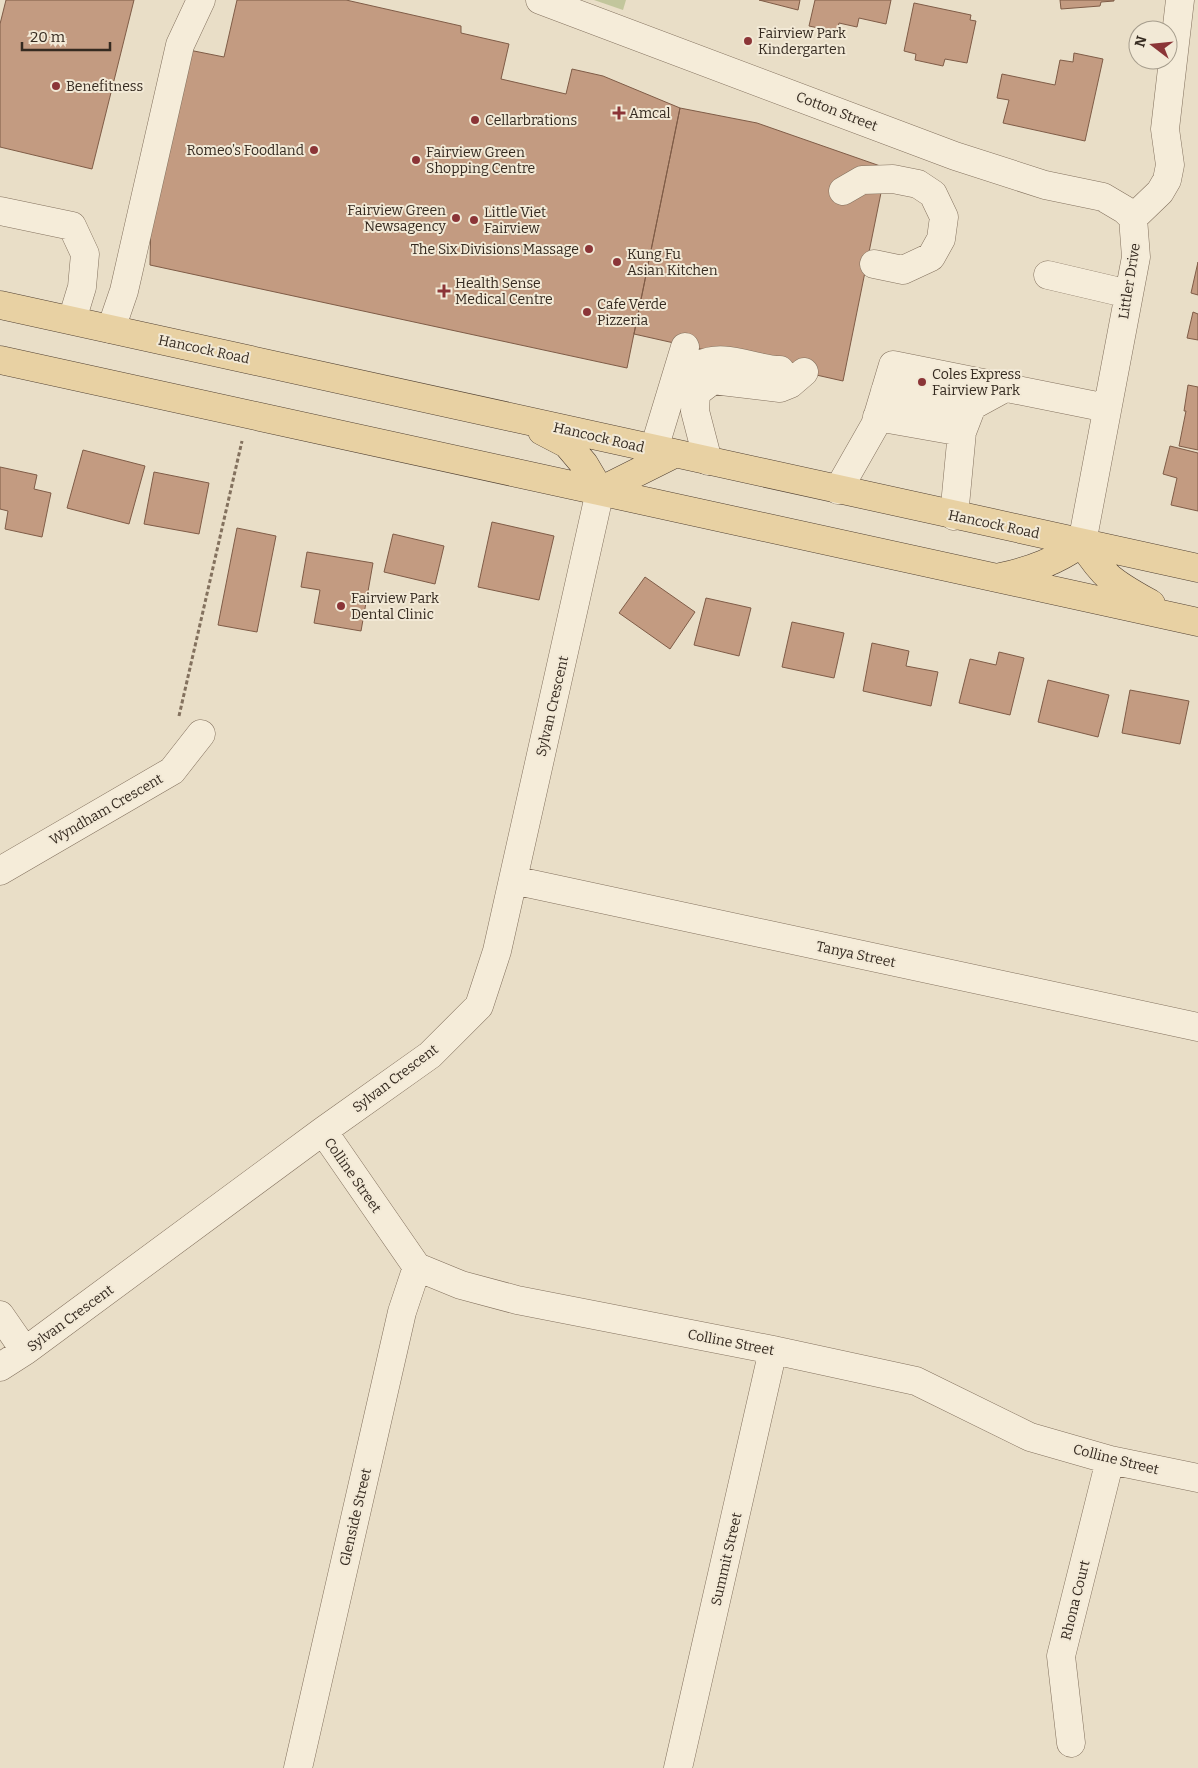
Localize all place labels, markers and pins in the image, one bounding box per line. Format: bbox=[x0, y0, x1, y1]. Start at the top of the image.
place label: Fairview Park Kindergarten bbox=[758, 25, 846, 58]
marker: Fairview Park Kindergarten bbox=[742, 35, 754, 47]
place label: Benefitness bbox=[66, 78, 143, 95]
marker: Benefitness bbox=[50, 80, 62, 92]
place label: Amcal bbox=[629, 105, 671, 122]
marker: Amcal bbox=[613, 107, 625, 119]
place label: Cellarbrations bbox=[485, 112, 577, 129]
marker: Cellarbrations bbox=[469, 114, 481, 126]
place label: Romeo’s Foodland bbox=[187, 142, 304, 159]
marker: Romeo’s Foodland bbox=[308, 144, 320, 156]
place label: Fairview Green Shopping Centre bbox=[426, 144, 535, 177]
marker: Fairview Green Shopping Centre bbox=[410, 154, 422, 166]
place label: Fairview Green Newsagency bbox=[347, 202, 447, 235]
place label: Little Viet Fairview bbox=[484, 204, 546, 237]
marker: Fairview Green Newsagency bbox=[450, 212, 462, 224]
marker: Little Viet Fairview bbox=[468, 214, 480, 226]
place label: The Six Divisions Massage bbox=[411, 241, 579, 258]
marker: The Six Divisions Massage bbox=[583, 243, 595, 255]
place label: Kung Fu Asian Kitchen bbox=[627, 246, 718, 279]
marker: Kung Fu Asian Kitchen bbox=[611, 256, 623, 268]
place label: Health Sense Medical Centre bbox=[455, 275, 553, 308]
marker: Health Sense Medical Centre bbox=[437, 284, 451, 298]
place label: Cafe Verde Pizzeria bbox=[597, 296, 667, 329]
marker: Cafe Verde Pizzeria bbox=[581, 306, 593, 318]
place label: Coles Express Fairview Park bbox=[932, 366, 1021, 399]
marker: Coles Express Fairview Park bbox=[916, 376, 928, 388]
place label: Fairview Park Dental Clinic bbox=[351, 590, 439, 623]
marker: Fairview Park Dental Clinic bbox=[335, 600, 347, 612]

